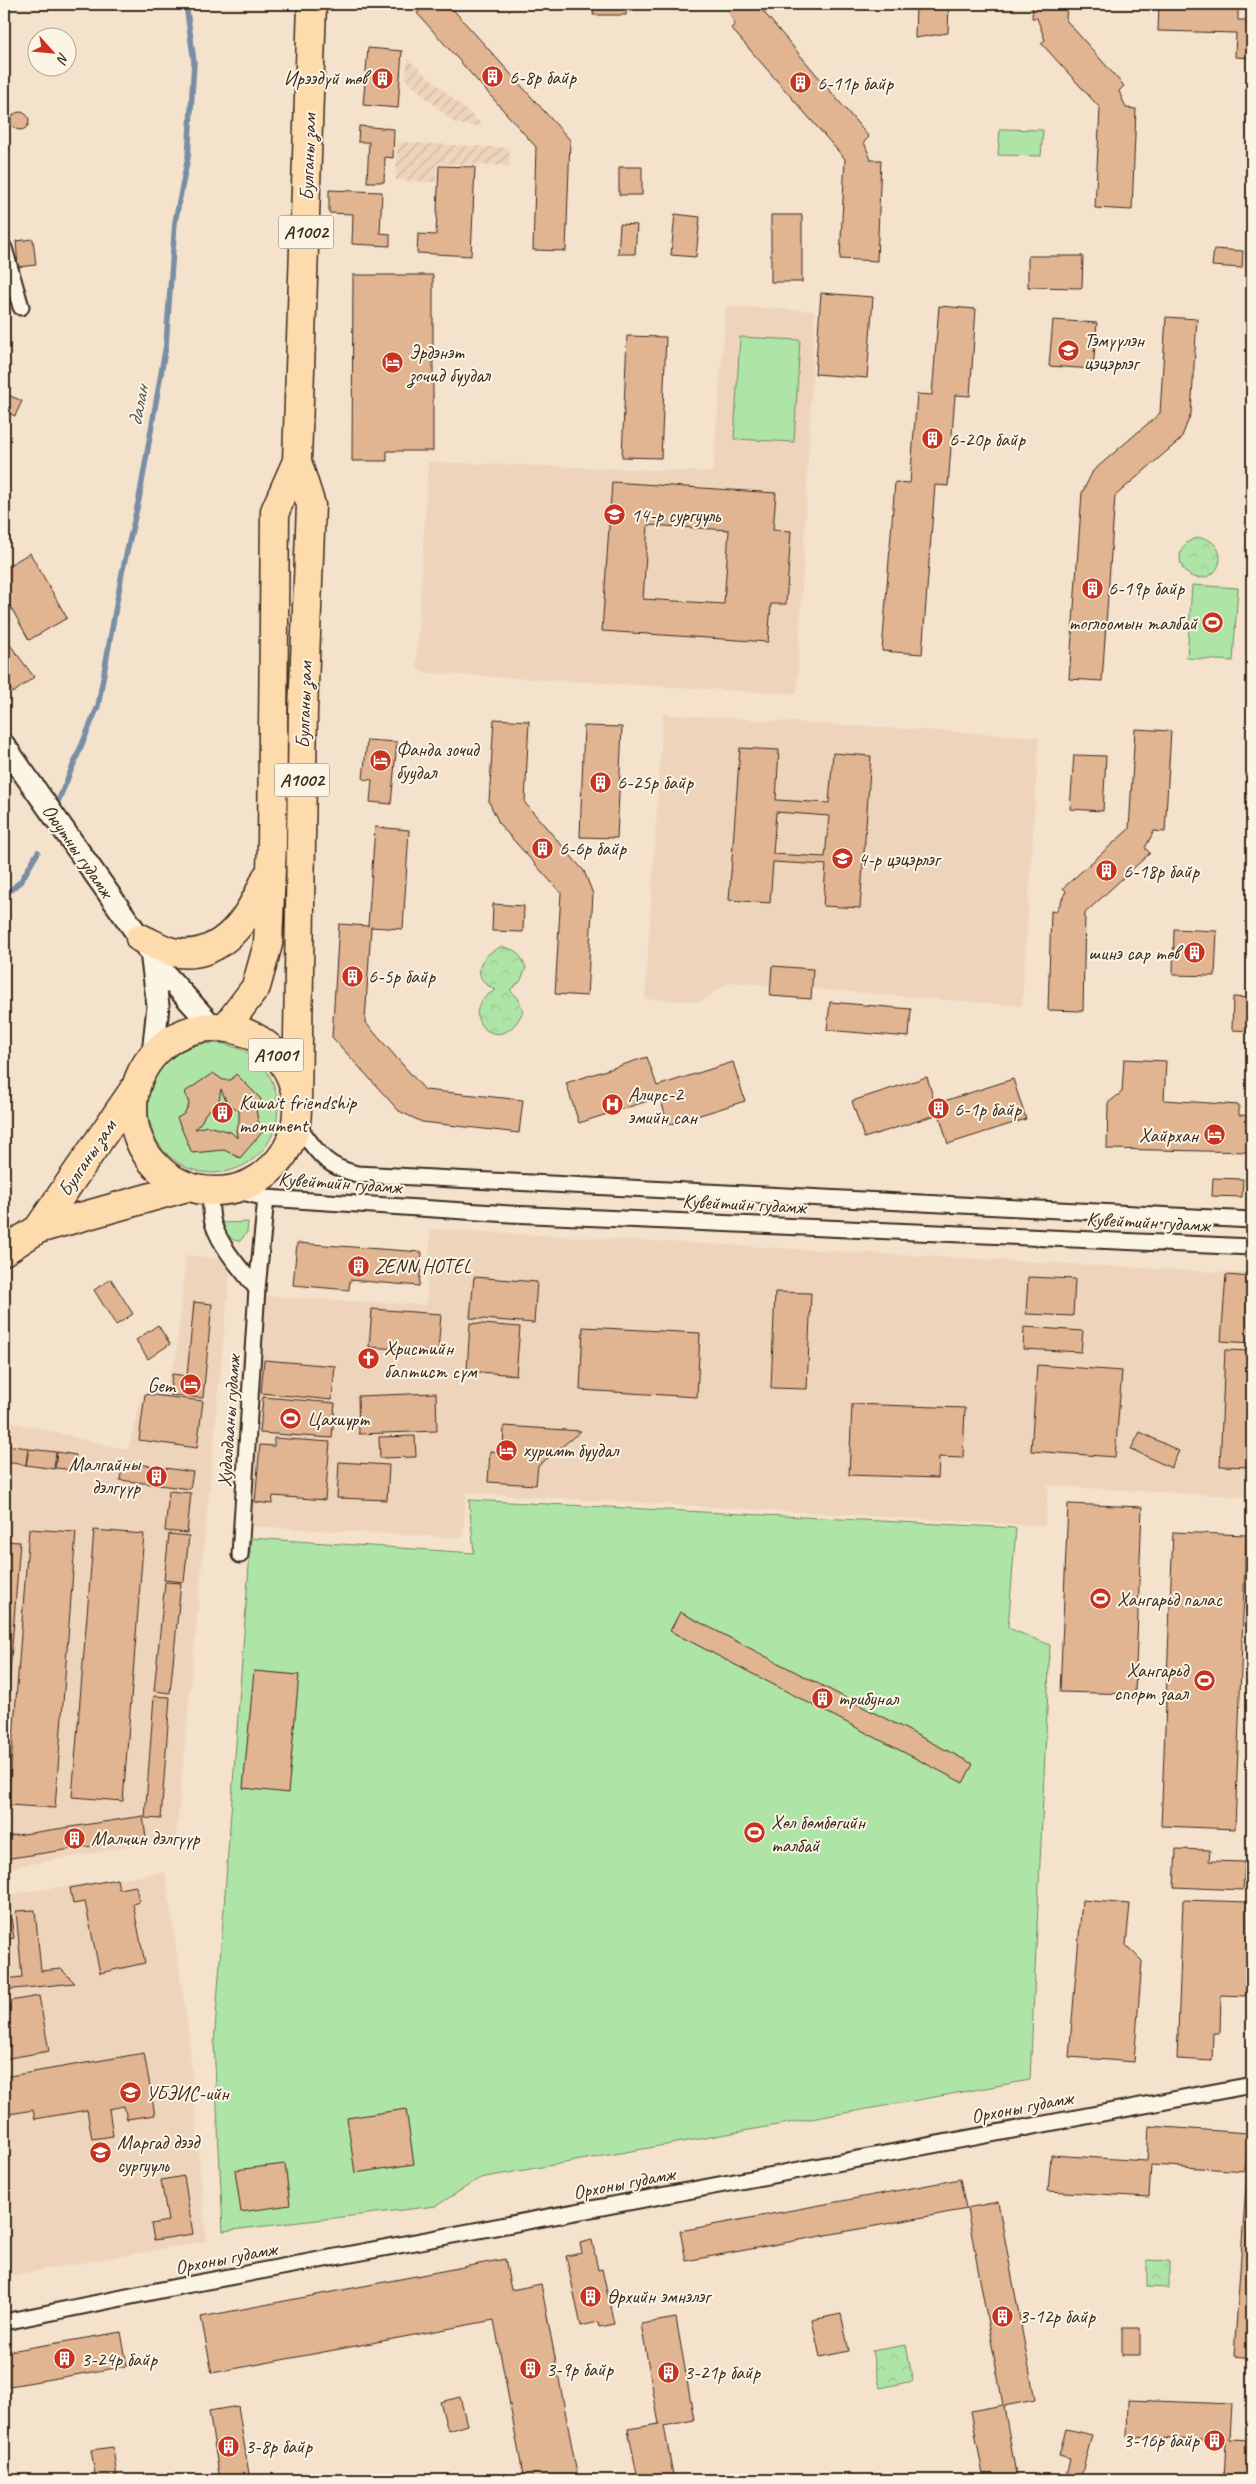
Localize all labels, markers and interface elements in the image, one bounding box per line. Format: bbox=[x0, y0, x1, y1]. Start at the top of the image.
north arrow bbox=[28, 28, 78, 78]
text: N bbox=[53, 50, 73, 67]
building icon: 6-8р байр bbox=[481, 65, 505, 89]
place label: 6-8р байр bbox=[509, 65, 577, 90]
place label: Ирээдүй төв bbox=[284, 66, 372, 91]
building icon: Ирээдүй төв bbox=[371, 66, 395, 90]
building icon: 6-11р байр bbox=[789, 71, 813, 95]
place label: 6-11р байр bbox=[817, 71, 894, 96]
street label: Булганы зам bbox=[294, 112, 323, 201]
road number: A1002 bbox=[278, 216, 334, 248]
place label: Тэмүүлэн цэцэрлэг bbox=[1084, 328, 1146, 376]
school or university icon: Тэмүүлэн цэцэрлэг bbox=[1056, 339, 1080, 363]
place label: Эрдэнэт зочид буудал bbox=[406, 340, 491, 389]
hotel icon: Эрдэнэт зочид буудал bbox=[381, 351, 405, 375]
water label: далан bbox=[121, 380, 155, 428]
building icon: 6-20р байр bbox=[921, 427, 945, 451]
place label: 6-20р байр bbox=[949, 427, 1026, 452]
school or university icon: 14-р сургууль bbox=[603, 503, 627, 527]
place label: 14-р сургууль bbox=[631, 503, 722, 528]
building icon: 6-19р байр bbox=[1080, 576, 1104, 600]
place label: 6-19р байр bbox=[1108, 576, 1185, 601]
place label: тоглоомын талбай bbox=[1069, 611, 1199, 636]
sports icon: тоглоомын талбай bbox=[1201, 611, 1225, 635]
street label: Булганы зам bbox=[290, 660, 319, 749]
place label: Фанда зочид буудал bbox=[396, 737, 480, 785]
hotel icon: Фанда зочид буудал bbox=[368, 749, 392, 773]
road number: A1002 bbox=[274, 764, 330, 796]
building icon: 6-25р байр bbox=[589, 770, 613, 794]
place label: 6-25р байр bbox=[617, 770, 694, 795]
street label: Оюутны гудамж bbox=[36, 799, 121, 905]
building icon: 6-6р байр bbox=[531, 836, 555, 860]
place label: 6-6р байр bbox=[559, 836, 627, 861]
school or university icon: 4-р цэцэрлэг bbox=[830, 847, 854, 871]
place label: 4-р цэцэрлэг bbox=[858, 847, 942, 872]
building icon: 6-18р байр bbox=[1095, 859, 1119, 883]
place label: 6-18р байр bbox=[1123, 859, 1200, 884]
place label: шинэ сар төв bbox=[1088, 941, 1184, 966]
building icon: шинэ сар төв bbox=[1183, 941, 1207, 965]
building icon: 6-5р байр bbox=[340, 964, 364, 988]
place label: 6-5р байр bbox=[368, 964, 436, 989]
road number: A1001 bbox=[248, 1038, 304, 1072]
place label: Aлирс-2 эмийн сан bbox=[628, 1082, 699, 1130]
place label: Kuwait friendship monument bbox=[239, 1090, 358, 1138]
hospital icon: Aлирс-2 эмийн сан bbox=[600, 1093, 624, 1117]
building icon: 6-1р байр bbox=[926, 1097, 950, 1121]
place label: 6-1р байр bbox=[954, 1097, 1022, 1122]
building icon: Kuwait friendship monument bbox=[211, 1101, 235, 1125]
street label: Булганы зам bbox=[52, 1114, 123, 1202]
place label: Хайрхан bbox=[1139, 1123, 1200, 1148]
hotel icon: Хайрхан bbox=[1202, 1123, 1226, 1147]
street label: Кувейтийн гудамж bbox=[277, 1166, 404, 1200]
street label: Кувейтийн гудамж bbox=[682, 1188, 808, 1220]
street label: Кувейтийн гудамж bbox=[1086, 1206, 1212, 1238]
building icon: ZENN HOTEL bbox=[346, 1254, 370, 1278]
place label: ZENN HOTEL bbox=[374, 1254, 471, 1279]
place label: Христийн баптист сүм bbox=[384, 1336, 478, 1384]
church icon: Христийн баптист сүм bbox=[356, 1347, 380, 1371]
street label: Худалдааны гудамж bbox=[212, 1352, 246, 1488]
place label: Gem bbox=[148, 1373, 177, 1398]
hotel icon: Gem bbox=[179, 1373, 203, 1397]
sports icon: Цахиурт bbox=[279, 1407, 303, 1431]
place label: Цахиурт bbox=[307, 1407, 370, 1432]
hotel icon: хуримт буудал bbox=[495, 1438, 519, 1462]
place label: хуримт буудал bbox=[523, 1438, 620, 1463]
place label: Малгайны дэлгүүр bbox=[68, 1452, 141, 1500]
building icon: Малгайны дэлгүүр bbox=[144, 1464, 168, 1488]
sports icon: Хангарьд палас bbox=[1089, 1587, 1113, 1611]
place label: Хангарьд палас bbox=[1117, 1587, 1223, 1612]
place label: Хангарьд спорт заал bbox=[1114, 1658, 1190, 1706]
sports icon: Хангарьд спорт заал bbox=[1192, 1669, 1216, 1693]
building icon: трибунал bbox=[810, 1686, 834, 1710]
place label: трибунал bbox=[838, 1686, 900, 1711]
place label: Хөл бөмбөгийн талбай bbox=[771, 1810, 867, 1858]
sports icon: Хөл бөмбөгийн талбай bbox=[743, 1821, 767, 1845]
building icon: Малчин дэлгүүр bbox=[63, 1826, 87, 1850]
place label: Малчин дэлгүүр bbox=[91, 1826, 201, 1851]
school or university icon: УБЭИС-ийн bbox=[118, 2081, 142, 2105]
place label: УБЭИС-ийн bbox=[146, 2081, 231, 2106]
street label: Орхоны гудамж bbox=[969, 2084, 1077, 2129]
place label: Маргад дээд сургууль bbox=[117, 2130, 201, 2178]
school or university icon: Маргад дээд сургууль bbox=[89, 2141, 113, 2165]
street label: Орхоны гудамж bbox=[571, 2160, 679, 2205]
street label: Орхоны гудамж bbox=[173, 2235, 281, 2280]
building icon: Өрхийн эмнэлэг bbox=[579, 2284, 603, 2308]
place label: Өрхийн эмнэлэг bbox=[607, 2284, 712, 2309]
building icon: 3-12р байр bbox=[991, 2304, 1015, 2328]
place label: 3-12р байр bbox=[1019, 2304, 1096, 2329]
building icon: 3-24р байр bbox=[53, 2347, 77, 2371]
place label: 3-24р байр bbox=[81, 2347, 158, 2372]
building icon: 3-9р байр bbox=[518, 2357, 542, 2381]
place label: 3-9р байр bbox=[546, 2357, 614, 2382]
building icon: 3-21р байр bbox=[656, 2360, 680, 2384]
place label: 3-21р байр bbox=[684, 2360, 761, 2385]
place label: 3-16р байр bbox=[1123, 2428, 1200, 2453]
building icon: 3-16р байр bbox=[1203, 2428, 1227, 2452]
building icon: 3-8р байр bbox=[217, 2434, 241, 2458]
place label: 3-8р байр bbox=[245, 2434, 313, 2459]

